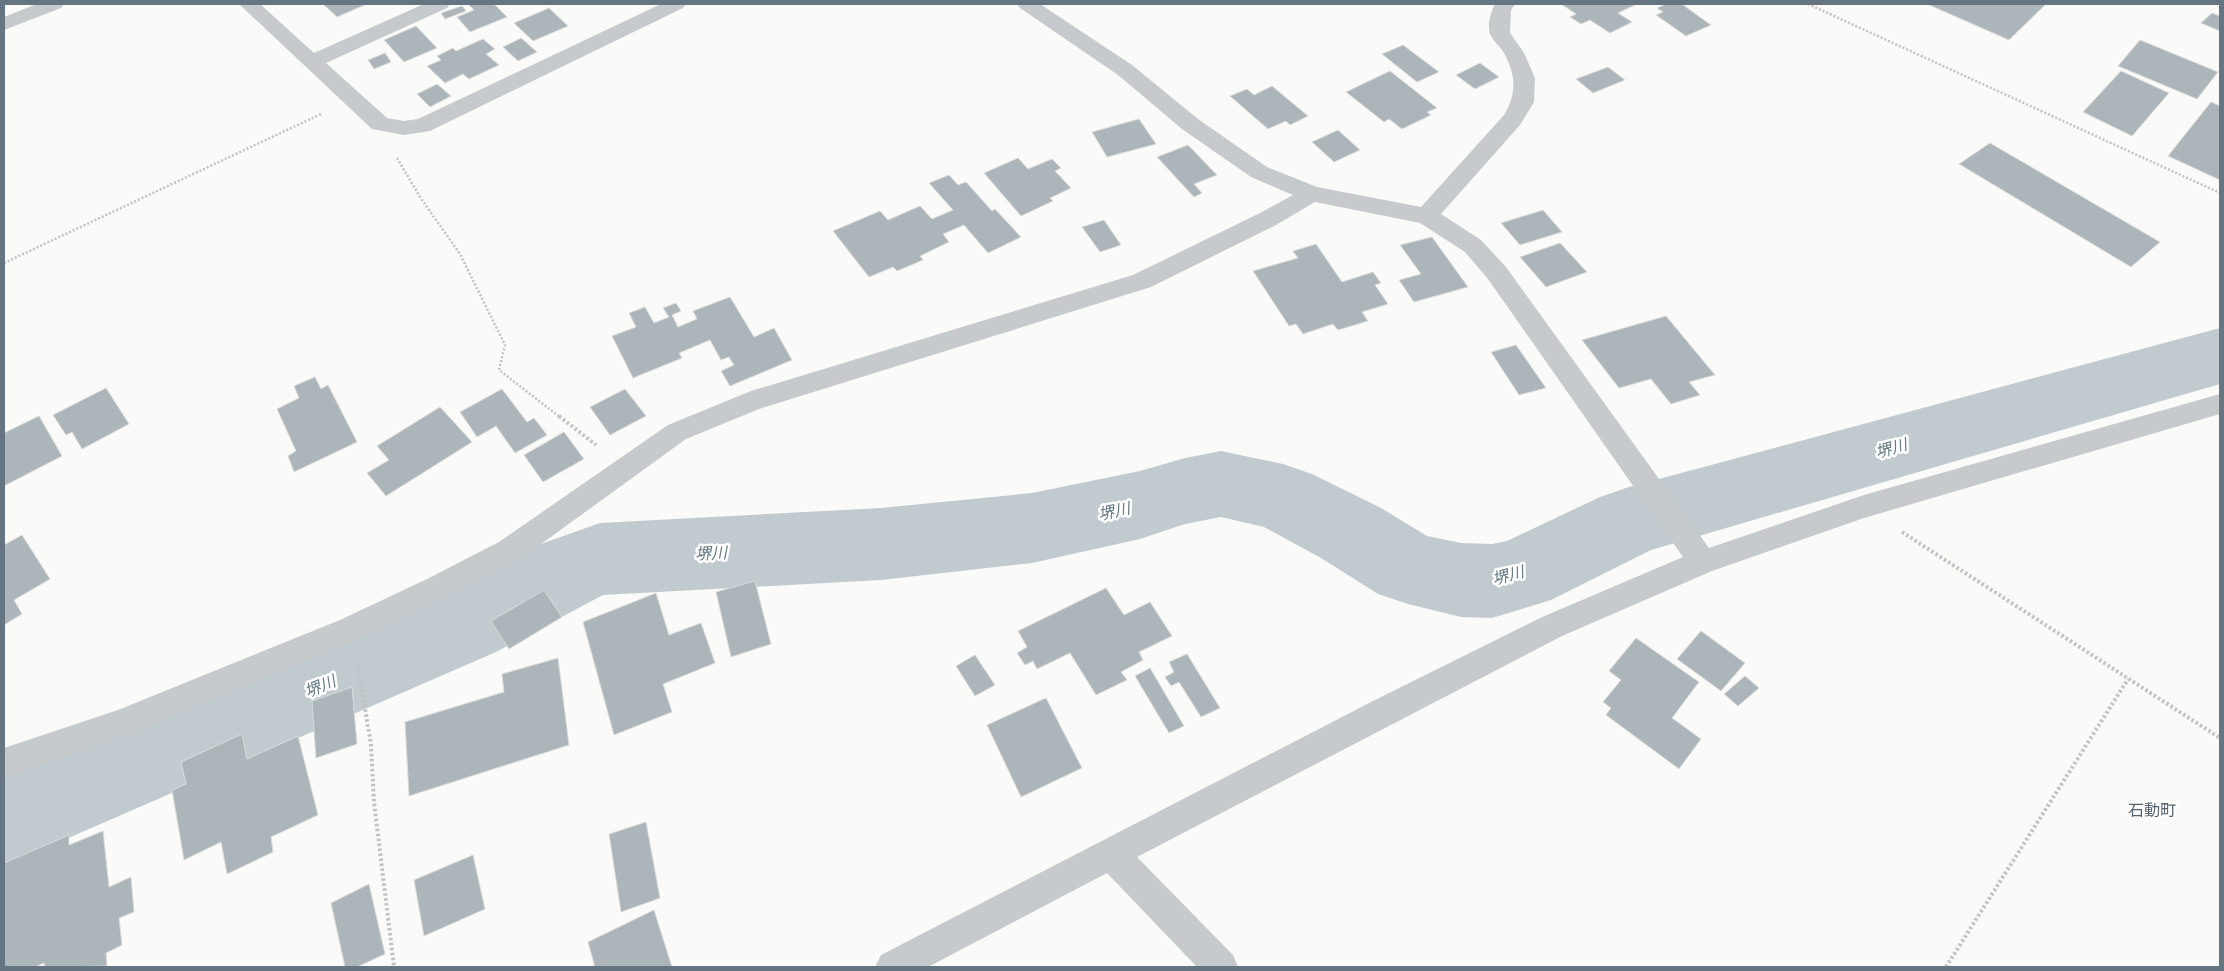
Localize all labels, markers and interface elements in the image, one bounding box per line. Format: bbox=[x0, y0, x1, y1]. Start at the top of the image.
water label: 堺川 bbox=[1873, 432, 1911, 463]
water label: 堺川 bbox=[1096, 496, 1134, 525]
water label: 堺川 bbox=[694, 541, 730, 565]
water label: 堺川 bbox=[1490, 560, 1528, 590]
water label: 堺川 bbox=[301, 669, 341, 702]
district label: 石動町 bbox=[2128, 799, 2176, 821]

